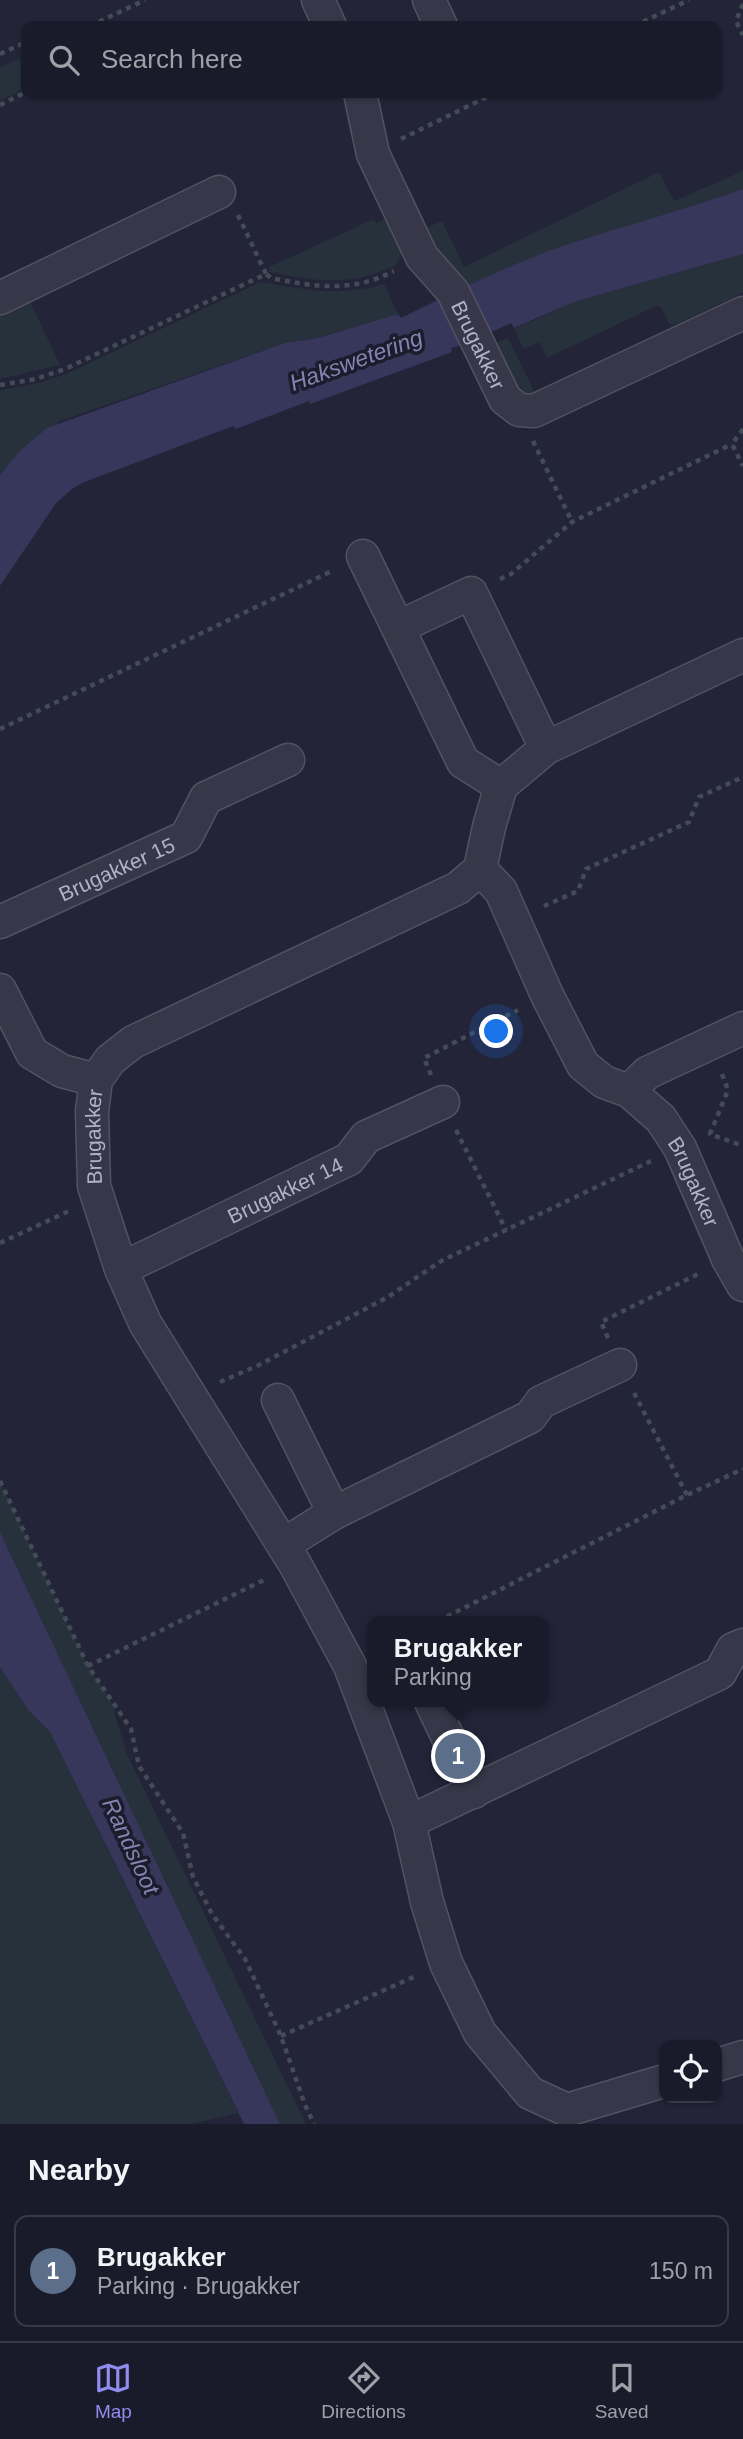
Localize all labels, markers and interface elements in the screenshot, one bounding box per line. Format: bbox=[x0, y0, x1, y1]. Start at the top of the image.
search box bbox=[21, 21, 722, 98]
icon: search bbox=[45, 41, 83, 79]
text: Search here bbox=[101, 44, 243, 74]
street label: Brugakker bbox=[447, 297, 510, 393]
water label: Hakswetering bbox=[286, 324, 426, 396]
street label: Brugakker 15 bbox=[55, 832, 178, 905]
your location bbox=[479, 1014, 513, 1048]
street label: Brugakker bbox=[80, 1088, 106, 1185]
street label: Brugakker bbox=[664, 1132, 724, 1230]
street label: Brugakker 14 bbox=[224, 1152, 346, 1227]
popup bbox=[367, 1616, 549, 1707]
text: Brugakker bbox=[394, 1633, 522, 1663]
text: Parking bbox=[394, 1664, 472, 1690]
pin: 1 bbox=[435, 1730, 481, 1782]
water label: Randsloot bbox=[97, 1794, 165, 1900]
map controls bbox=[659, 2040, 722, 2103]
button: locate bbox=[659, 2040, 722, 2103]
text: Nearby bbox=[28, 2153, 130, 2186]
text: Brugakker bbox=[97, 2242, 226, 2272]
text: 1 bbox=[47, 2258, 59, 2284]
text: 150 m bbox=[649, 2258, 713, 2284]
text: Parking · Brugakker bbox=[97, 2273, 300, 2299]
tab: Map bbox=[94, 2359, 132, 2423]
tab: Directions bbox=[321, 2359, 406, 2423]
tab: Saved bbox=[595, 2359, 649, 2423]

